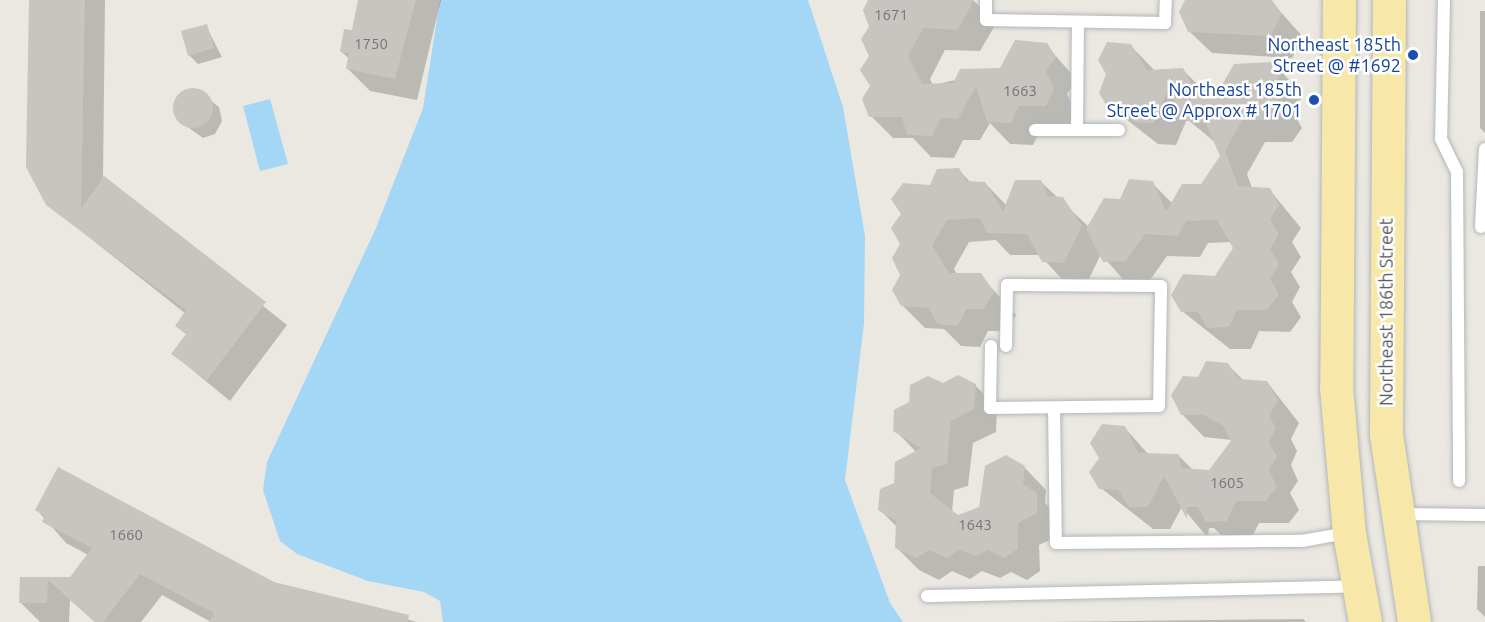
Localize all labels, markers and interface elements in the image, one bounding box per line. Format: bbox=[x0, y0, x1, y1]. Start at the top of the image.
house number: 1671 bbox=[874, 6, 908, 24]
place label: Northeast 185th Street @ #1692 bbox=[1267, 34, 1401, 76]
house number: 1750 bbox=[354, 35, 388, 53]
marker: Northeast 185th Street @ #1692 bbox=[1406, 48, 1420, 62]
place label: Northeast 185th Street @ Approx # 1701 bbox=[1107, 79, 1302, 122]
house number: 1663 bbox=[1003, 82, 1037, 100]
marker: Northeast 185th Street @ Approx # 1701 bbox=[1307, 93, 1321, 107]
street label: Northeast 186th Street bbox=[1375, 218, 1397, 406]
house number: 1605 bbox=[1210, 474, 1244, 492]
house number: 1643 bbox=[958, 516, 992, 534]
house number: 1660 bbox=[109, 526, 143, 544]

